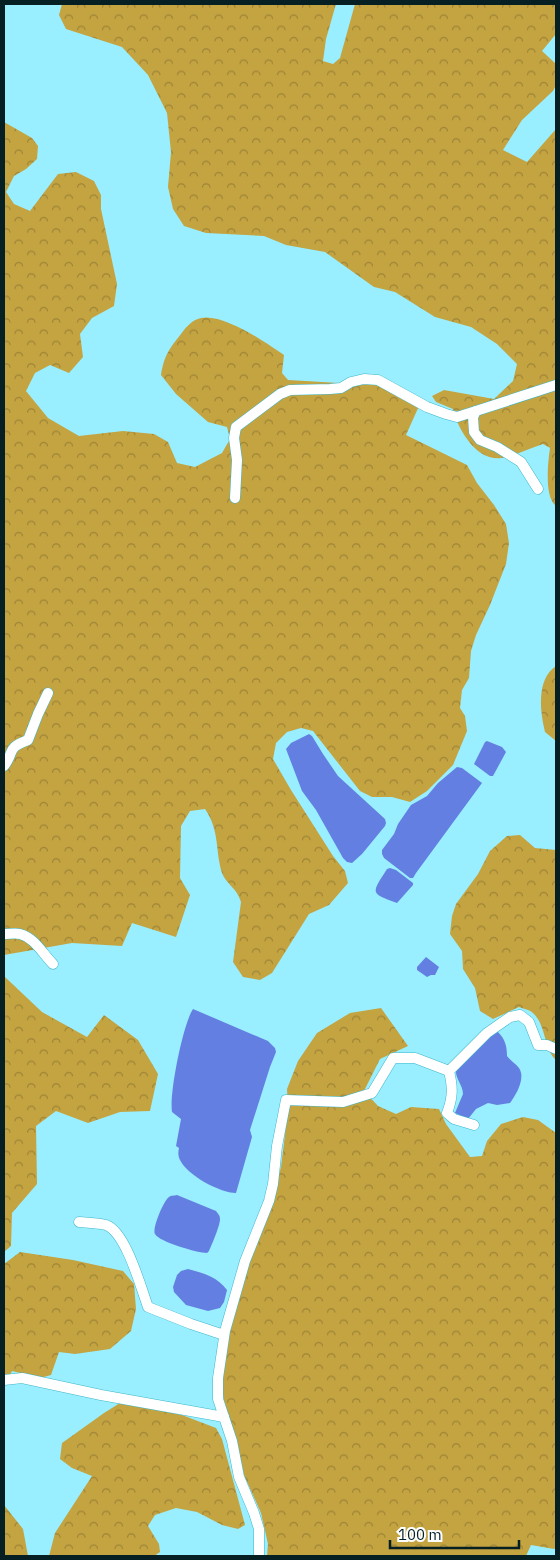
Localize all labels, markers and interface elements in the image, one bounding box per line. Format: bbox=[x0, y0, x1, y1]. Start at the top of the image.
scale bar bbox=[390, 1518, 519, 1550]
text: 100 m bbox=[398, 1525, 442, 1544]

